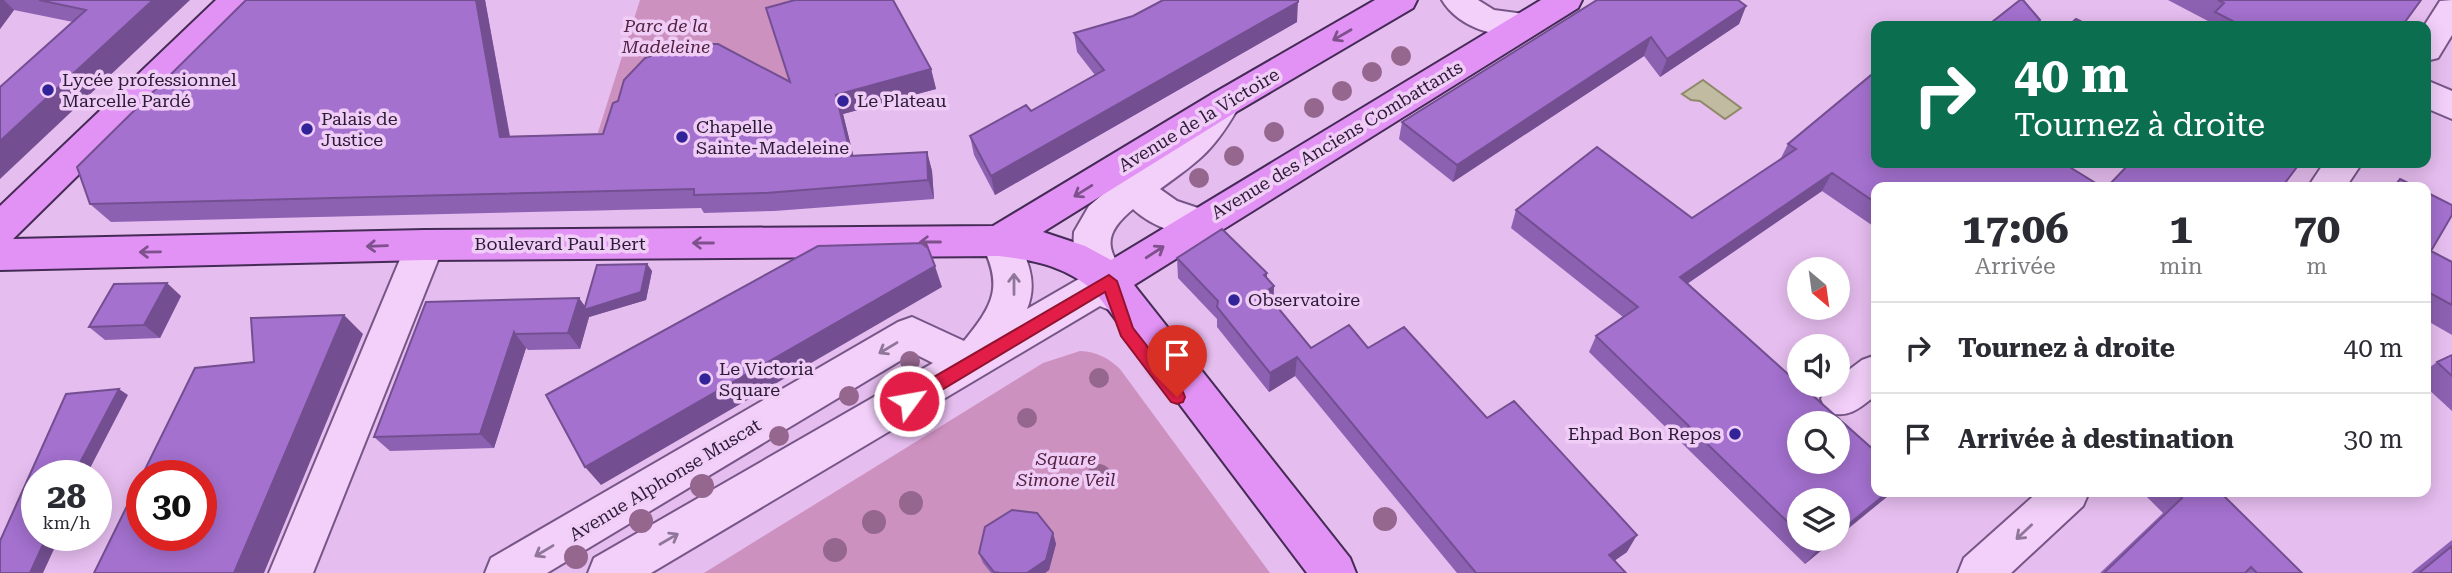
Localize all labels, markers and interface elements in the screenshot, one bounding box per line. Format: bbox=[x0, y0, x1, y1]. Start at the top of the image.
park label: Parc de la Madeleine bbox=[621, 15, 710, 57]
one-way arrow bbox=[1332, 29, 1353, 42]
text: 40 m bbox=[2014, 47, 2129, 104]
icon: right bbox=[1899, 49, 1990, 140]
street label: Avenue des Anciens Combattants bbox=[1207, 56, 1466, 223]
street label: Avenue de la Victoire bbox=[1115, 63, 1283, 176]
place label: Lycée professionnel Marcelle Pardé bbox=[62, 69, 237, 111]
marker: Lycée professionnel Marcelle Pardé bbox=[40, 82, 56, 98]
place label: Le Plateau bbox=[857, 90, 946, 111]
marker: Le Plateau bbox=[835, 93, 851, 109]
text: Tournez à droite bbox=[2014, 106, 2265, 144]
place label: Palais de Justice bbox=[321, 108, 398, 150]
place label: Chapelle Sainte-Madeleine bbox=[696, 116, 849, 158]
marker: Palais de Justice bbox=[299, 121, 315, 137]
marker: Chapelle Sainte-Madeleine bbox=[674, 129, 690, 145]
one-way arrow bbox=[1073, 184, 1093, 198]
text: 17:06 bbox=[1962, 204, 2069, 253]
text: 1 bbox=[2169, 204, 2193, 253]
text: 70 bbox=[2293, 204, 2340, 253]
street label: Boulevard Paul Bert bbox=[474, 233, 646, 254]
one-way arrow bbox=[919, 235, 942, 249]
one-way arrow bbox=[692, 236, 715, 250]
one-way arrow bbox=[366, 240, 389, 253]
one-way arrow bbox=[139, 245, 162, 259]
one-way arrow bbox=[1144, 245, 1164, 259]
text: Arrivée bbox=[1975, 253, 2056, 280]
text: min bbox=[2160, 253, 2203, 280]
text: m bbox=[2306, 253, 2327, 280]
north arrow bbox=[1787, 257, 1850, 320]
map controls bbox=[1787, 257, 1850, 551]
one-way arrow bbox=[1007, 272, 1021, 295]
place label: Observatoire bbox=[1248, 289, 1360, 310]
marker: Observatoire bbox=[1226, 292, 1242, 308]
pin bbox=[1147, 325, 1207, 397]
icon: right bbox=[1899, 329, 1937, 367]
text: Tournez à droite bbox=[1958, 333, 2175, 363]
text: 40 m bbox=[2344, 333, 2403, 363]
button: sound bbox=[1787, 334, 1850, 397]
icon: arrive bbox=[1158, 336, 1196, 374]
one-way arrow bbox=[878, 341, 898, 355]
place label: Le Victoria Square bbox=[719, 358, 814, 400]
position arrow bbox=[872, 364, 946, 438]
marker: Le Victoria Square bbox=[697, 371, 713, 387]
button: search bbox=[1787, 411, 1850, 474]
street label: Avenue Alphonse Muscat bbox=[565, 414, 764, 545]
icon: arrive bbox=[1899, 420, 1937, 458]
place label: Ehpad Bon Repos bbox=[1568, 423, 1721, 444]
text: Arrivée à destination bbox=[1958, 424, 2234, 454]
text: 30 m bbox=[2344, 424, 2403, 454]
marker: Ehpad Bon Repos bbox=[1727, 426, 1743, 442]
park label: Square Simone Veil bbox=[1016, 448, 1115, 490]
speed limit sign: 30 bbox=[126, 460, 217, 551]
text: 28 bbox=[47, 476, 86, 517]
button: layers bbox=[1787, 488, 1850, 551]
text: km/h bbox=[42, 512, 91, 533]
one-way arrow bbox=[2016, 524, 2033, 541]
one-way arrow bbox=[658, 532, 679, 545]
one-way arrow bbox=[535, 544, 555, 558]

